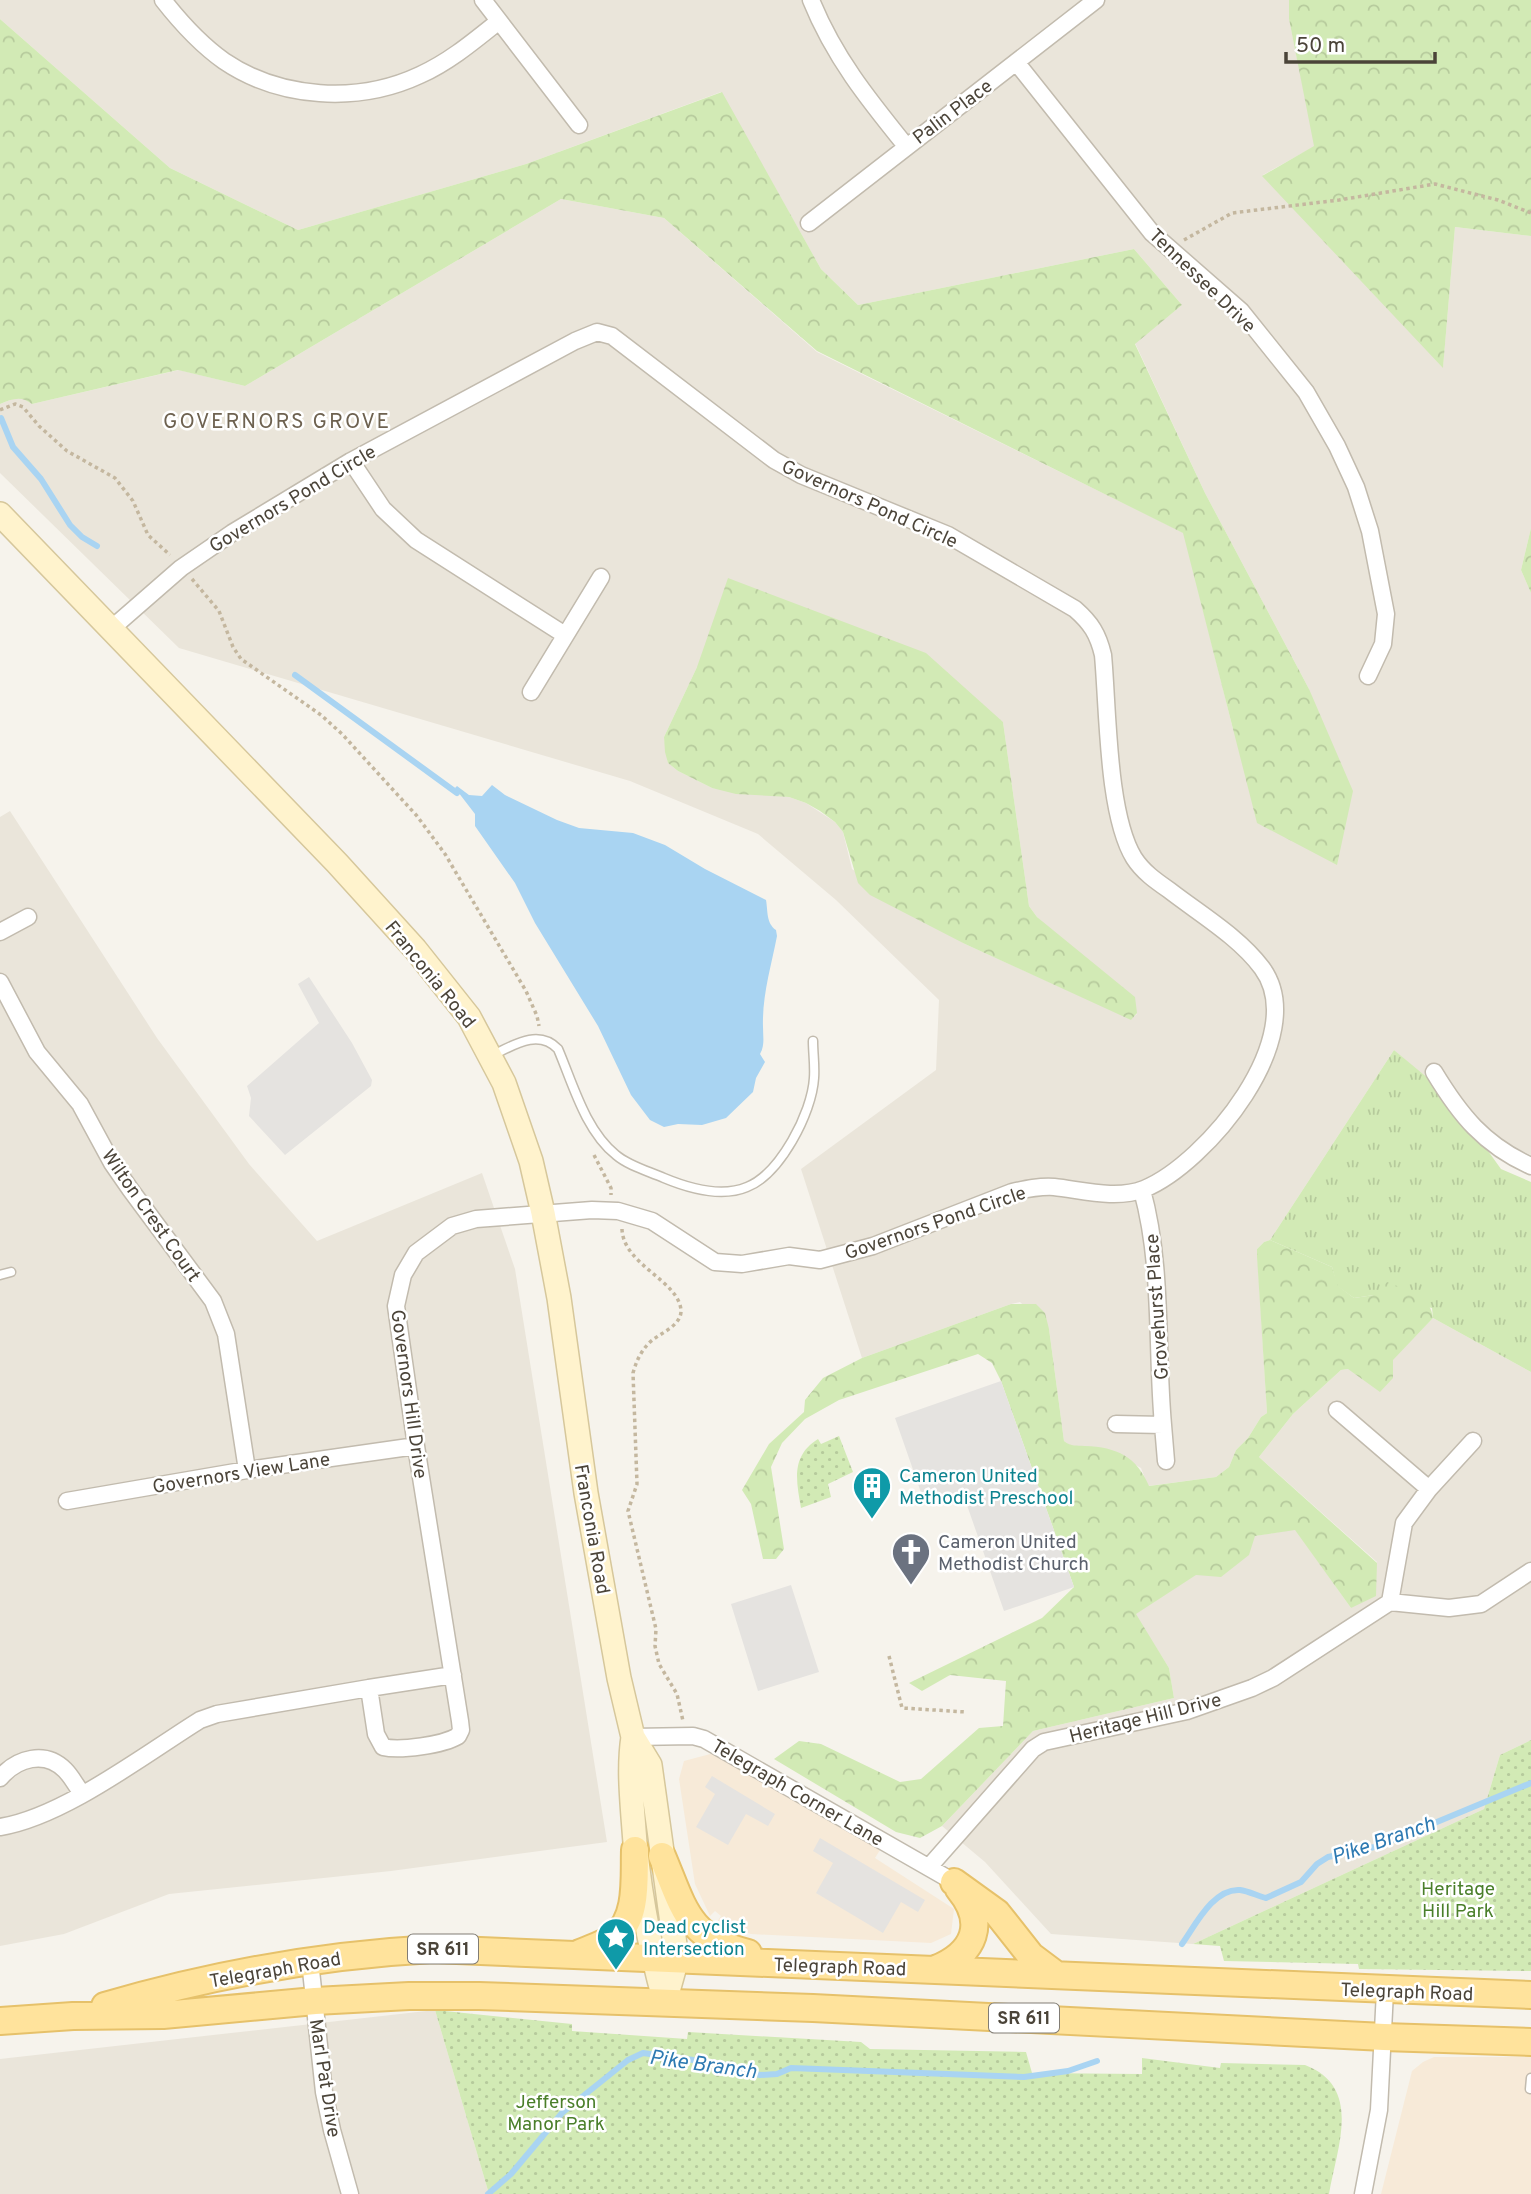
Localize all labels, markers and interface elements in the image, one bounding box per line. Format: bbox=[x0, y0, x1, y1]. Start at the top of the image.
scale bar bbox=[1286, 21, 1435, 65]
text: 50 m bbox=[1296, 33, 1345, 60]
street label: Palin Place bbox=[909, 75, 998, 150]
street label: Tennessee Drive bbox=[1143, 224, 1260, 339]
district label: GOVERNORS GROVE bbox=[163, 409, 391, 436]
street label: Governors Pond Circle bbox=[205, 440, 381, 559]
street label: Governors Pond Circle bbox=[777, 455, 961, 555]
street label: Franconia Road bbox=[379, 917, 480, 1034]
street label: Wilton Crest Court bbox=[96, 1145, 205, 1287]
street label: Governors Pond Circle bbox=[842, 1182, 1030, 1266]
street label: Grovehurst Place bbox=[1141, 1233, 1175, 1381]
street label: Governors Hill Drive bbox=[384, 1308, 432, 1480]
street label: Governors View Lane bbox=[151, 1448, 332, 1500]
street label: Franconia Road bbox=[568, 1462, 614, 1596]
building icon: Cameron United Methodist Preschool bbox=[851, 1465, 893, 1520]
place label: Cameron United Methodist Preschool bbox=[899, 1465, 1074, 1511]
church icon: Cameron United Methodist Church bbox=[890, 1531, 932, 1586]
place label: Cameron United Methodist Church bbox=[938, 1531, 1089, 1577]
street label: Heritage Hill Drive bbox=[1067, 1688, 1224, 1749]
street label: Telegraph Corner Lane bbox=[707, 1735, 887, 1853]
water label: Pike Branch bbox=[1328, 1811, 1439, 1872]
park label: Heritage Hill Park bbox=[1421, 1878, 1495, 1924]
place icon: Dead cyclist Intersection bbox=[595, 1916, 637, 1971]
place label: Dead cyclist Intersection bbox=[643, 1916, 746, 1962]
road number: SR 611 bbox=[408, 1935, 478, 1964]
street label: Telegraph Road bbox=[208, 1948, 343, 1994]
street label: Telegraph Road bbox=[773, 1954, 907, 1982]
street label: Telegraph Road bbox=[1340, 1979, 1474, 2007]
road number: SR 611 bbox=[989, 2004, 1059, 2032]
street label: Marl Pat Drive bbox=[303, 2017, 345, 2139]
water label: Pike Branch bbox=[647, 2045, 759, 2086]
park label: Jefferson Manor Park bbox=[507, 2091, 605, 2137]

